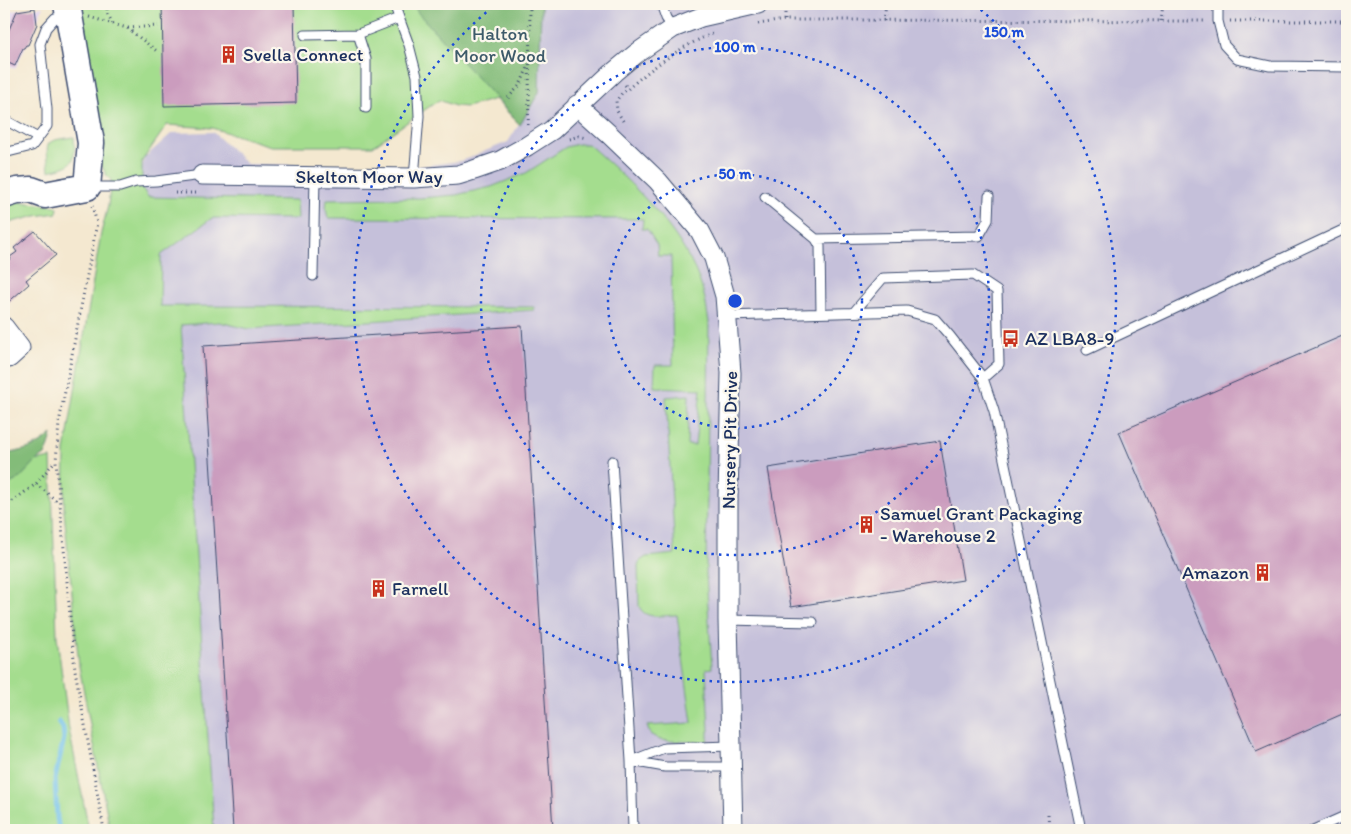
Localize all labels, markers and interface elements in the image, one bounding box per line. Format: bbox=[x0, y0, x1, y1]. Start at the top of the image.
park label: Halton Moor Wood bbox=[454, 22, 546, 67]
text: 150 m bbox=[984, 23, 1024, 41]
text: 100 m bbox=[714, 38, 756, 56]
place label: Svella Connect bbox=[243, 43, 364, 66]
building icon: Svella Connect bbox=[219, 44, 239, 64]
street label: Skelton Moor Way bbox=[296, 165, 442, 188]
text: 50 m bbox=[718, 165, 752, 183]
centre of rings bbox=[726, 292, 744, 310]
place label: AZ LBA8-9 bbox=[1025, 327, 1114, 350]
bus stop icon: AZ LBA8-9 bbox=[1001, 328, 1021, 348]
street label: Nursery Pit Drive bbox=[717, 371, 742, 509]
place label: Samuel Grant Packaging - Warehouse 2 bbox=[880, 502, 1082, 547]
building icon: Samuel Grant Packaging - Warehouse 2 bbox=[856, 514, 876, 534]
place label: Amazon bbox=[1182, 561, 1249, 584]
building icon: Amazon bbox=[1253, 562, 1273, 582]
place label: Farnell bbox=[392, 577, 449, 600]
building icon: Farnell bbox=[368, 578, 388, 598]

